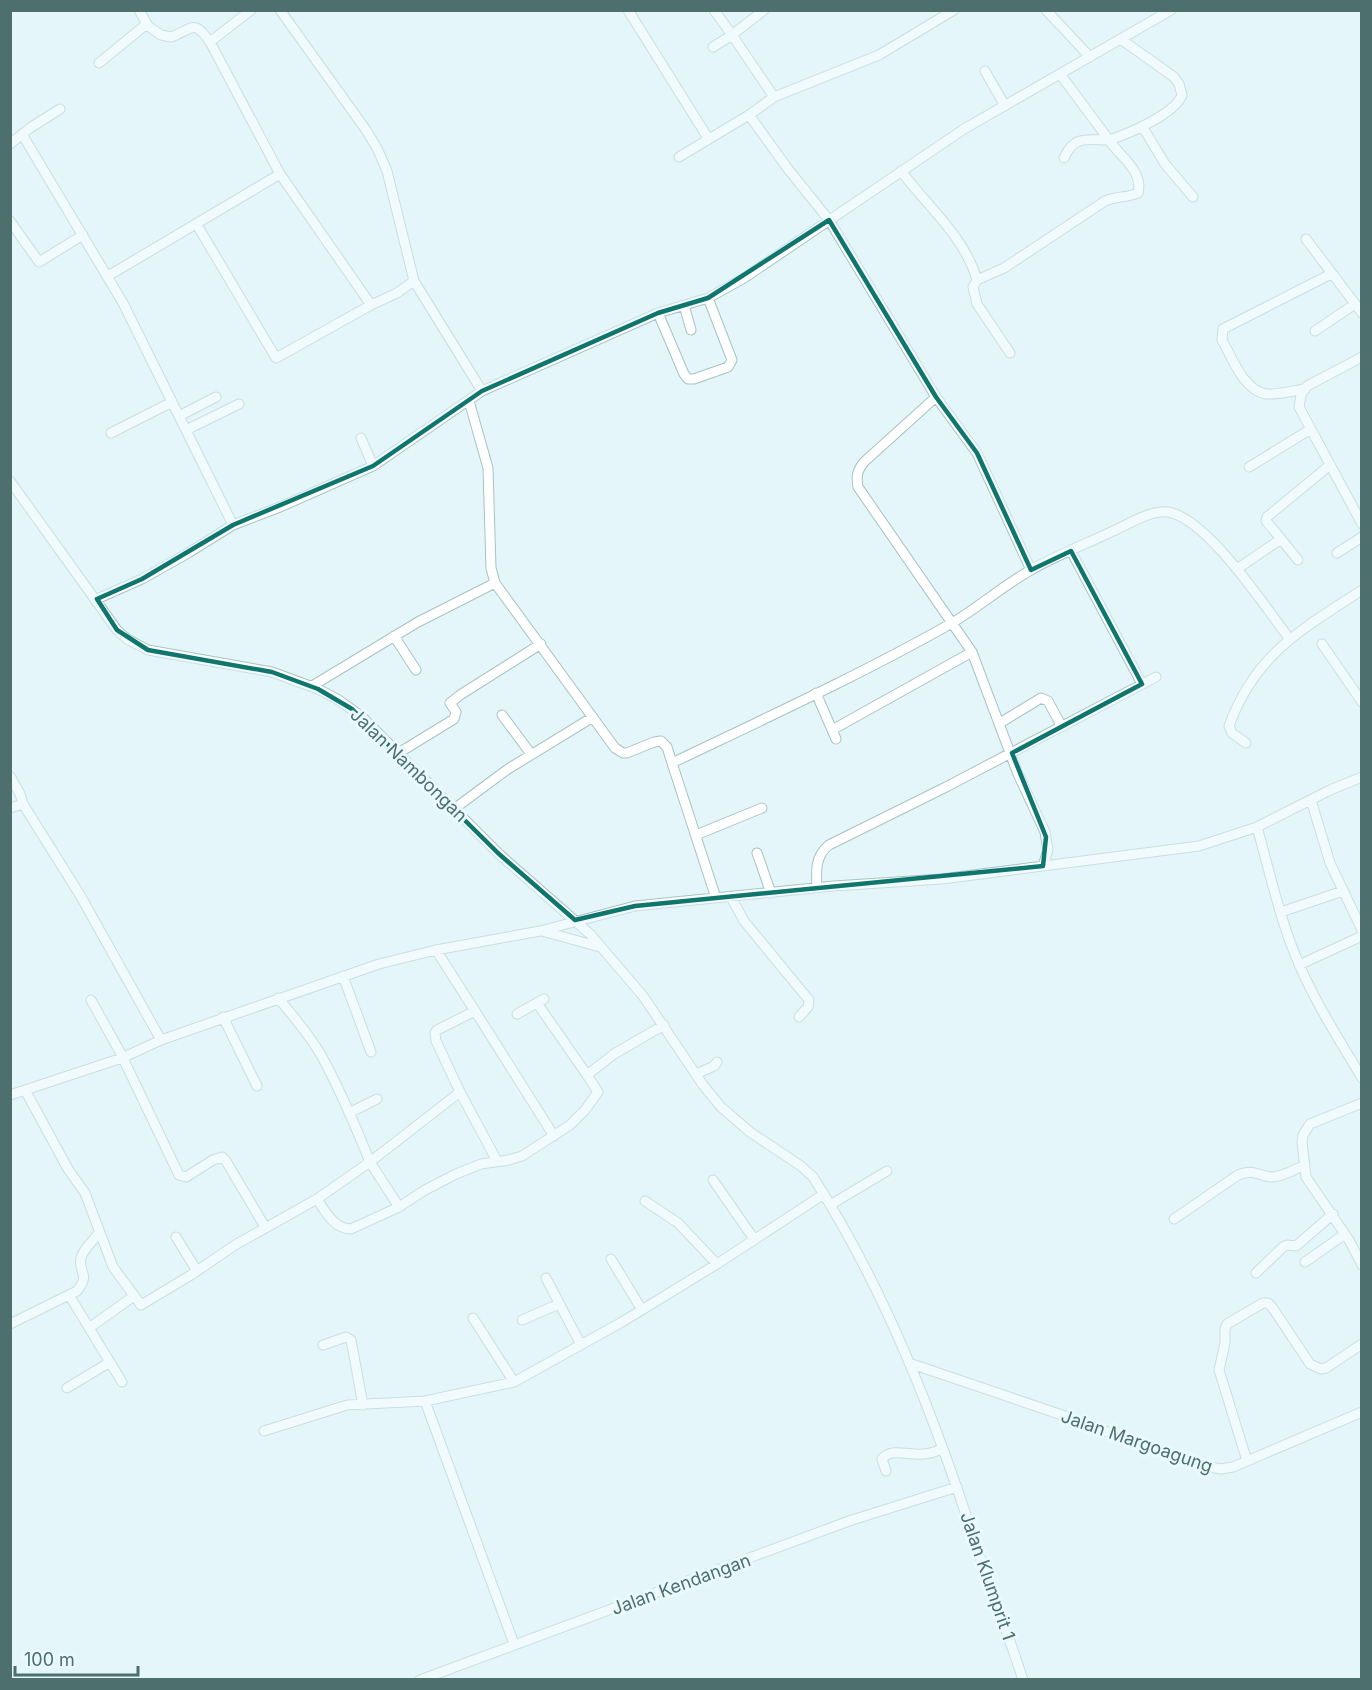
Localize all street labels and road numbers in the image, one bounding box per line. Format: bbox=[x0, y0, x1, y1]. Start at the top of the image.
street label: Jalan Nambongan bbox=[346, 704, 472, 826]
street label: Jalan Margoagung bbox=[1058, 1405, 1216, 1477]
street label: Jalan Klumprit 1 bbox=[956, 1509, 1020, 1643]
street label: Jalan Kendangan bbox=[609, 1549, 753, 1619]

